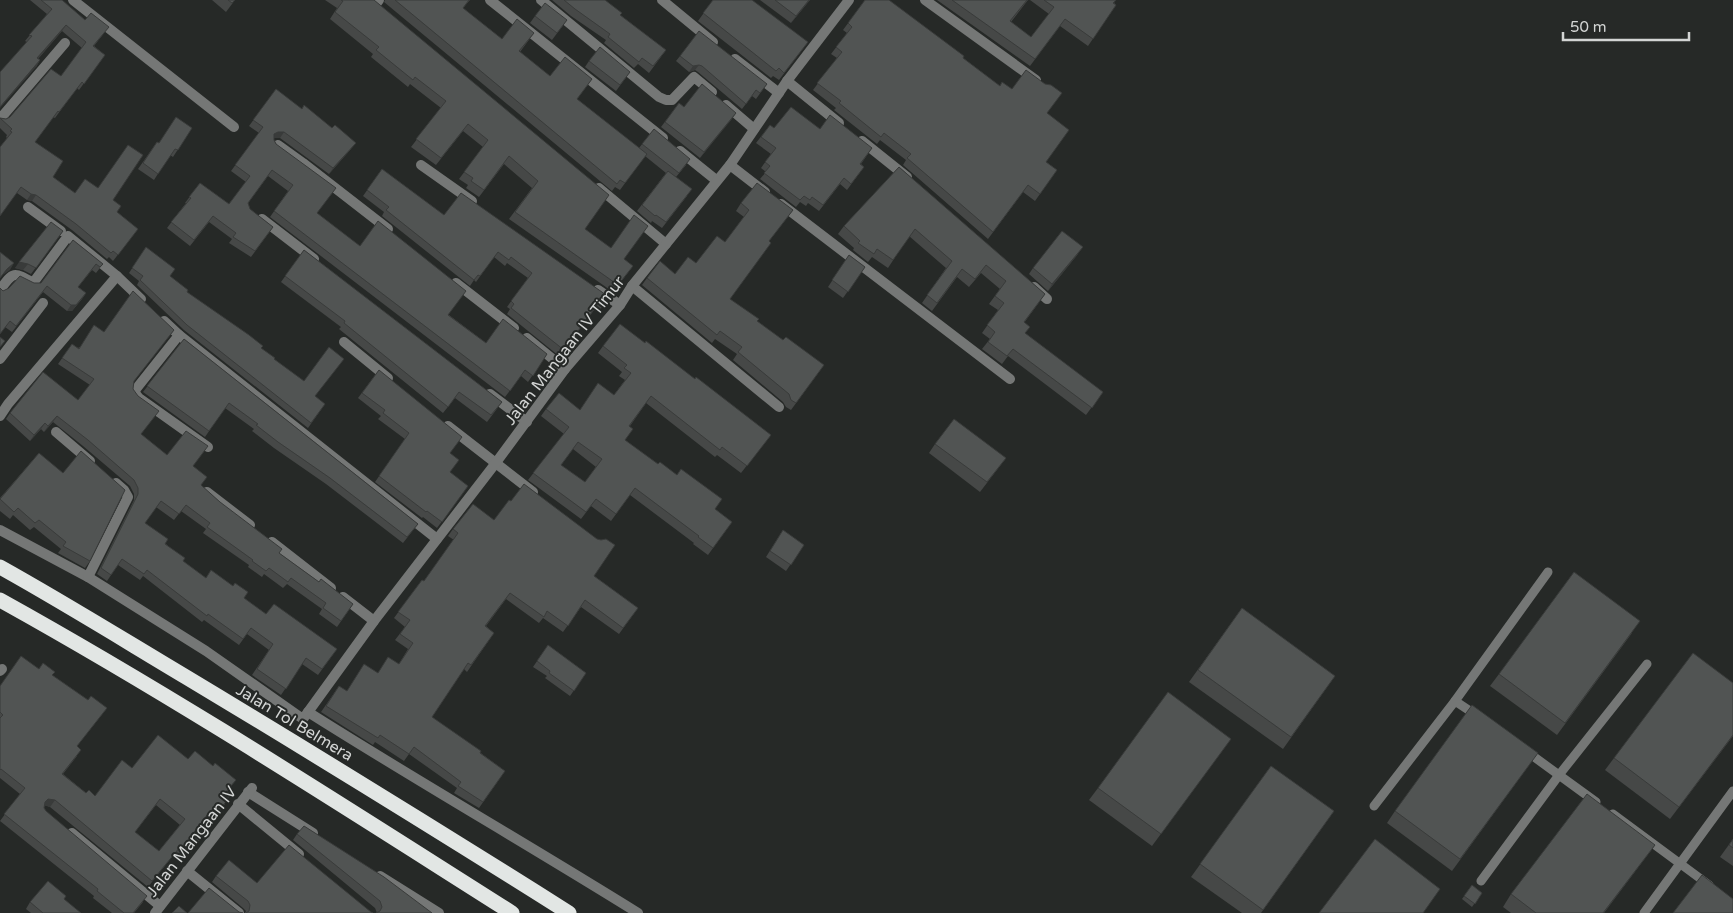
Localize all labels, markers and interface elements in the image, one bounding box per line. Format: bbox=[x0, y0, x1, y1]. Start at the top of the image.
scale bar bbox=[1563, 10, 1689, 42]
text: 50 m bbox=[1570, 18, 1607, 36]
street label: Jalan Mangaan IV Timur bbox=[500, 272, 630, 429]
street label: Jalan Tol Belmera bbox=[232, 680, 357, 766]
street label: Jalan Mangaan IV bbox=[142, 782, 241, 901]

